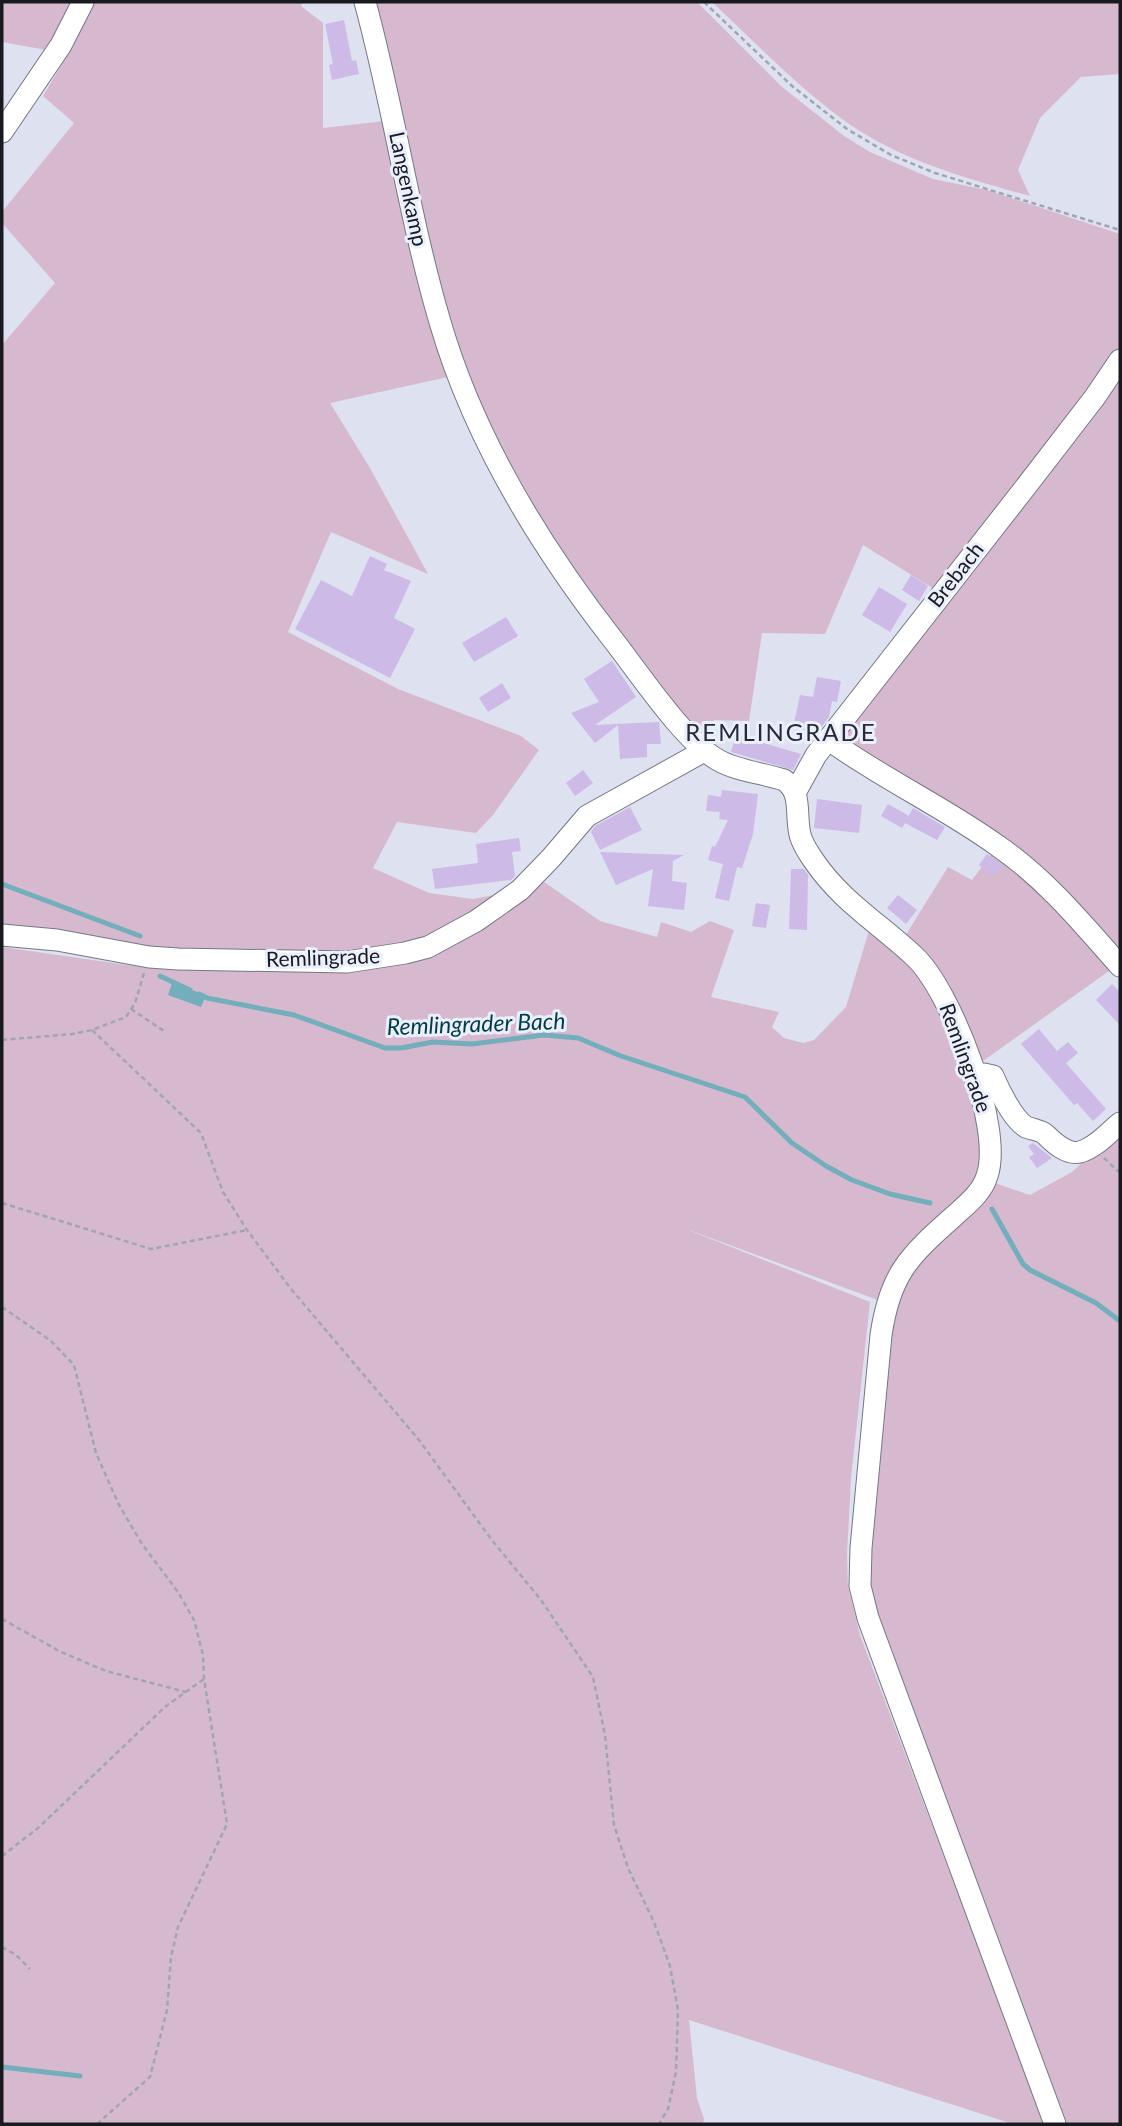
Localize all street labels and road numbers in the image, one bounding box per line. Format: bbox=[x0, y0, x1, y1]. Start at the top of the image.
street label: Langenkamp bbox=[385, 129, 434, 248]
street label: Brebach bbox=[922, 537, 988, 612]
street label: Remlingrade bbox=[265, 942, 380, 971]
street label: Remlingrade bbox=[935, 1000, 998, 1115]

